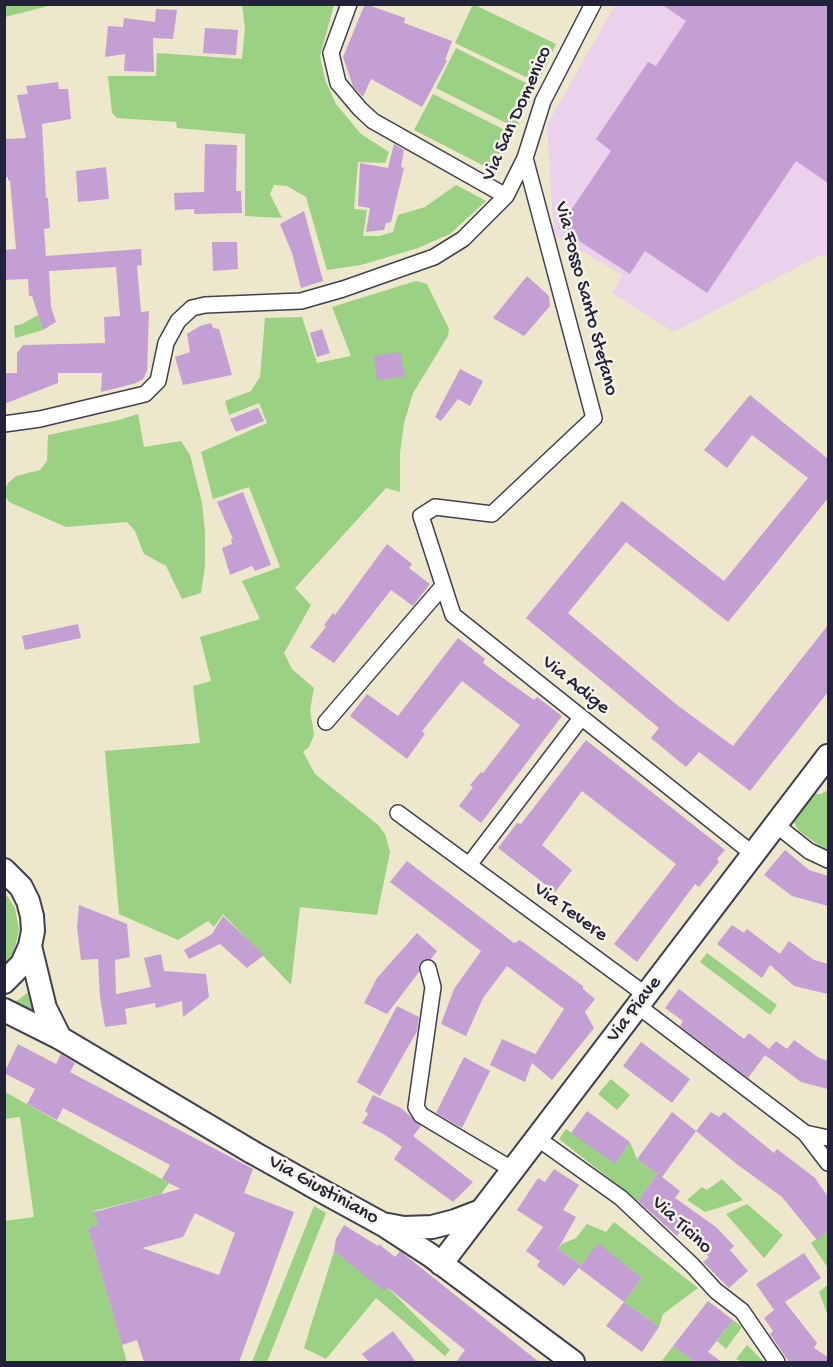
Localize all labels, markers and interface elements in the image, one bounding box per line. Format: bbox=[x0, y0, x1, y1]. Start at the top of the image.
street label: Via San Domenico bbox=[478, 43, 558, 185]
street label: Via Fosso Santo Stefano bbox=[548, 199, 622, 399]
street label: Via Adige bbox=[536, 651, 614, 721]
street label: Via Tevere bbox=[528, 878, 612, 948]
street label: Via Piave bbox=[602, 972, 668, 1048]
street label: Via Giustiniano bbox=[264, 1151, 382, 1231]
street label: Via Ticino bbox=[646, 1192, 716, 1260]

